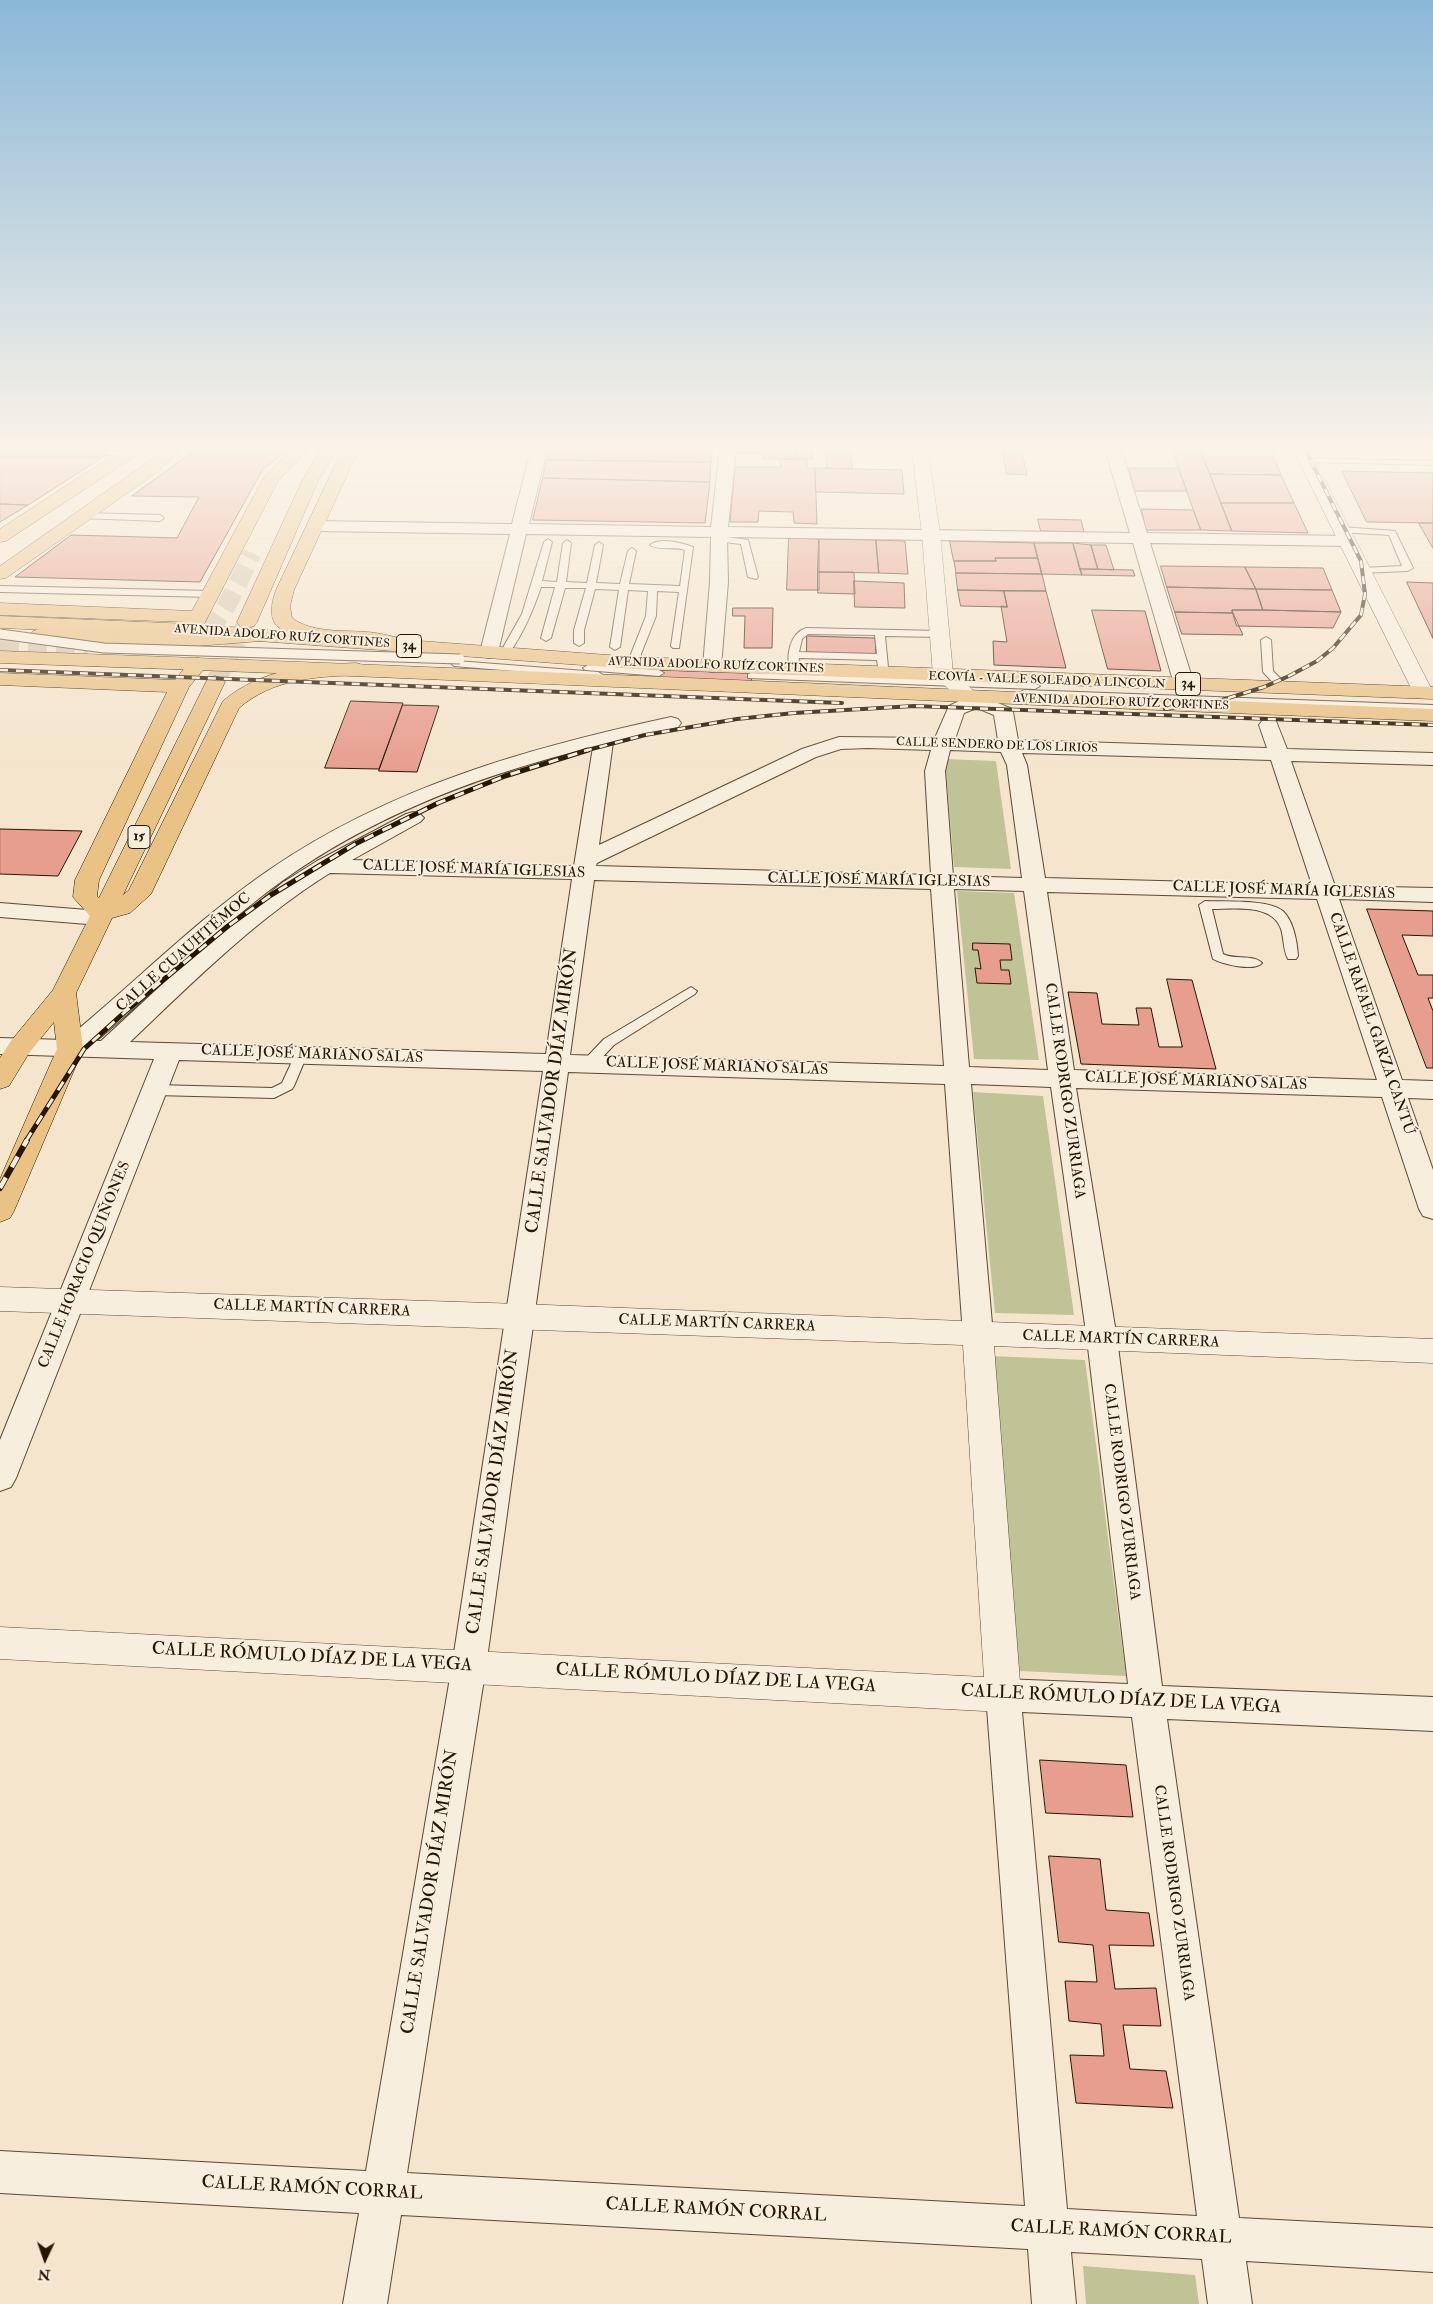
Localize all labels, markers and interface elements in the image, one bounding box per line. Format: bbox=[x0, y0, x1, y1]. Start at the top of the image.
street label: AVENIDA ADOLFO RUÍZ CORTINES bbox=[174, 622, 390, 652]
road number: 34 bbox=[396, 634, 422, 658]
street label: AVENIDA ADOLFO RUÍZ CORTINES bbox=[608, 655, 824, 677]
street label: ECOVÍA - VALLE SOLEADO A LINCOLN bbox=[928, 670, 1166, 692]
road number: 34 bbox=[1176, 672, 1200, 696]
street label: AVENIDA ADOLFO RUÍZ CORTINES bbox=[1013, 692, 1229, 714]
street label: CALLE SENDERO DE LOS LIRIOS bbox=[896, 735, 1098, 757]
road number: 15 bbox=[128, 826, 150, 849]
street label: CALLE JOSÉ MARÍA IGLESIAS bbox=[362, 857, 586, 883]
street label: CALLE JOSÉ MARÍA IGLESIAS bbox=[768, 870, 990, 892]
street label: CALLE JOSÉ MARÍA IGLESIAS bbox=[1172, 878, 1396, 904]
street label: CALLE CUAUHTÉMOC bbox=[113, 890, 255, 1016]
street label: CALLE RAFAEL GARZA CANTÚ bbox=[1324, 910, 1418, 1138]
street label: CALLE SALVADOR DÍAZ MIRÓN bbox=[522, 947, 584, 1235]
street label: CALLE RODRIGO ZURRIAGA bbox=[1040, 982, 1088, 1200]
street label: CALLE JOSÉ MARIANO SALAS bbox=[200, 1042, 424, 1068]
street label: CALLE JOSÉ MARIANO SALAS bbox=[605, 1054, 829, 1080]
street label: CALLE JOSÉ MARIANO SALAS bbox=[1084, 1069, 1308, 1095]
street label: CALLE HORACIO QUIÑONES bbox=[35, 1159, 135, 1371]
street label: CALLE MARTÍN CARRERA bbox=[213, 1297, 411, 1321]
street label: CALLE MARTÍN CARRERA bbox=[618, 1312, 816, 1336]
street label: CALLE MARTÍN CARRERA bbox=[1022, 1328, 1220, 1352]
street label: CALLE SALVADOR DÍAZ MIRÓN bbox=[463, 1348, 525, 1636]
street label: CALLE RODRIGO ZURRIAGA bbox=[1099, 1383, 1143, 1601]
street label: CALLE RÓMULO DÍAZ DE LA VEGA bbox=[151, 1639, 473, 1677]
street label: CALLE RÓMULO DÍAZ DE LA VEGA bbox=[555, 1660, 877, 1698]
street label: CALLE RÓMULO DÍAZ DE LA VEGA bbox=[960, 1681, 1282, 1719]
street label: CALLE SALVADOR DÍAZ MIRÓN bbox=[398, 1748, 464, 2036]
street label: CALLE RODRIGO ZURRIAGA bbox=[1149, 1784, 1197, 2002]
street label: CALLE RAMÓN CORRAL bbox=[201, 2172, 423, 2206]
street label: CALLE RAMÓN CORRAL bbox=[605, 2194, 827, 2228]
street label: CALLE RAMÓN CORRAL bbox=[1010, 2216, 1232, 2250]
north arrow bbox=[20, 2234, 70, 2284]
text: N bbox=[37, 2266, 51, 2283]

